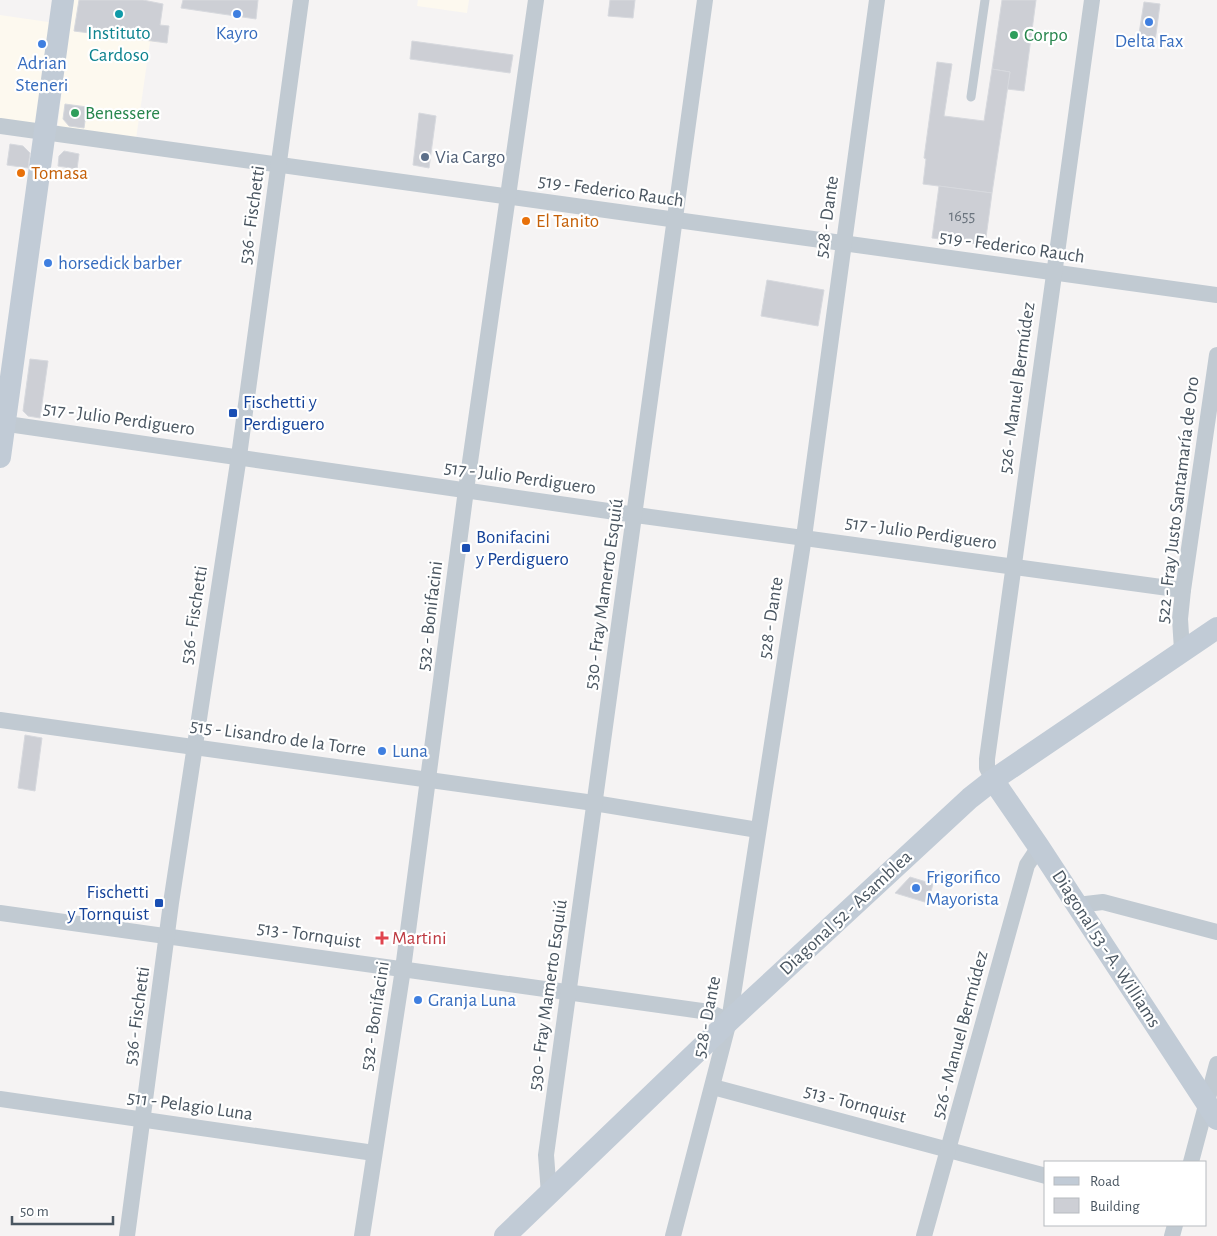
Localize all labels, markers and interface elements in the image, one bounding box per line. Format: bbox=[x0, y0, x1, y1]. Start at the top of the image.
marker: Instituto Cardoso bbox=[113, 8, 125, 20]
marker: Kayro bbox=[231, 8, 243, 20]
marker: Delta Fax bbox=[1143, 16, 1155, 28]
place label: Instituto Cardoso bbox=[87, 24, 151, 65]
place label: Kayro bbox=[216, 24, 258, 43]
place label: Corpo bbox=[1024, 26, 1068, 45]
marker: Corpo bbox=[1008, 29, 1020, 41]
place label: Delta Fax bbox=[1115, 32, 1183, 51]
marker: Adrian Steneri bbox=[36, 38, 48, 50]
place label: Adrian Steneri bbox=[16, 54, 68, 95]
place label: Benessere bbox=[85, 104, 160, 123]
marker: Benessere bbox=[69, 107, 81, 119]
place label: Via Cargo bbox=[435, 148, 505, 167]
marker: Via Cargo bbox=[419, 151, 431, 163]
place label: Tomasa bbox=[31, 164, 88, 183]
street label: 536 - Fischetti bbox=[236, 164, 268, 266]
marker: Tomasa bbox=[15, 167, 27, 179]
street label: 519 - Federico Rauch bbox=[537, 171, 685, 211]
street label: 528 - Dante bbox=[812, 175, 842, 259]
house number: 1655 bbox=[949, 208, 975, 224]
place label: El Tanito bbox=[536, 212, 599, 231]
marker: El Tanito bbox=[520, 215, 532, 227]
street label: 519 - Federico Rauch bbox=[938, 227, 1086, 267]
place label: horsedick barber bbox=[58, 254, 182, 273]
marker: horsedick barber bbox=[42, 257, 54, 269]
street label: 526 - Manuel Bermúdez bbox=[996, 301, 1038, 475]
street label: 522 - Fray Justo Santamaría de Oro bbox=[1153, 375, 1203, 625]
place label: Fischetti y Perdiguero bbox=[243, 393, 325, 434]
street label: 517 - Julio Perdiguero bbox=[42, 399, 196, 439]
marker: Fischetti y Perdiguero bbox=[227, 407, 239, 419]
street label: 517 - Julio Perdiguero bbox=[443, 458, 597, 498]
street label: 530 - Fray Mamerto Esquiú bbox=[581, 497, 627, 691]
street label: 517 - Julio Perdiguero bbox=[844, 513, 998, 553]
place label: Bonifacini y Perdiguero bbox=[475, 528, 569, 569]
marker: Bonifacini y Perdiguero bbox=[460, 542, 472, 554]
street label: 532 - Bonifacini bbox=[414, 560, 446, 672]
street label: 536 - Fischetti bbox=[177, 564, 211, 666]
street label: 528 - Dante bbox=[755, 576, 787, 660]
street label: 515 - Lisandro de la Torre bbox=[189, 716, 367, 760]
place label: Luna bbox=[392, 742, 428, 761]
marker: Luna bbox=[376, 745, 388, 757]
street label: Diagonal 52 - Asamblea bbox=[776, 847, 916, 979]
street label: Diagonal 53 - A. Williams bbox=[1048, 867, 1164, 1031]
place label: Frigorifico Mayorista bbox=[926, 868, 1001, 909]
marker: Frigorifico Mayorista bbox=[910, 882, 922, 894]
place label: Fischetti y Tornquist bbox=[67, 883, 149, 924]
marker: Fischetti y Tornquist bbox=[153, 897, 165, 909]
street label: 530 - Fray Mamerto Esquiú bbox=[525, 898, 571, 1092]
street label: 513 - Tornquist bbox=[256, 918, 362, 952]
place label: Martini bbox=[392, 929, 447, 948]
marker: Martini bbox=[376, 932, 388, 944]
street label: 526 - Manuel Bermúdez bbox=[928, 949, 992, 1121]
street label: 532 - Bonifacini bbox=[357, 960, 393, 1072]
street label: 536 - Fischetti bbox=[121, 965, 153, 1067]
street label: 528 - Dante bbox=[690, 974, 724, 1060]
place label: Granja Luna bbox=[428, 991, 516, 1010]
marker: Granja Luna bbox=[412, 994, 424, 1006]
street label: 513 - Tornquist bbox=[802, 1081, 908, 1127]
street label: 511 - Pelagio Luna bbox=[126, 1088, 254, 1124]
legend bbox=[1044, 1161, 1207, 1226]
text: Road bbox=[1090, 1174, 1120, 1189]
scale bar bbox=[12, 1194, 114, 1226]
text: Building bbox=[1090, 1199, 1140, 1214]
text: 50 m bbox=[20, 1204, 49, 1219]

